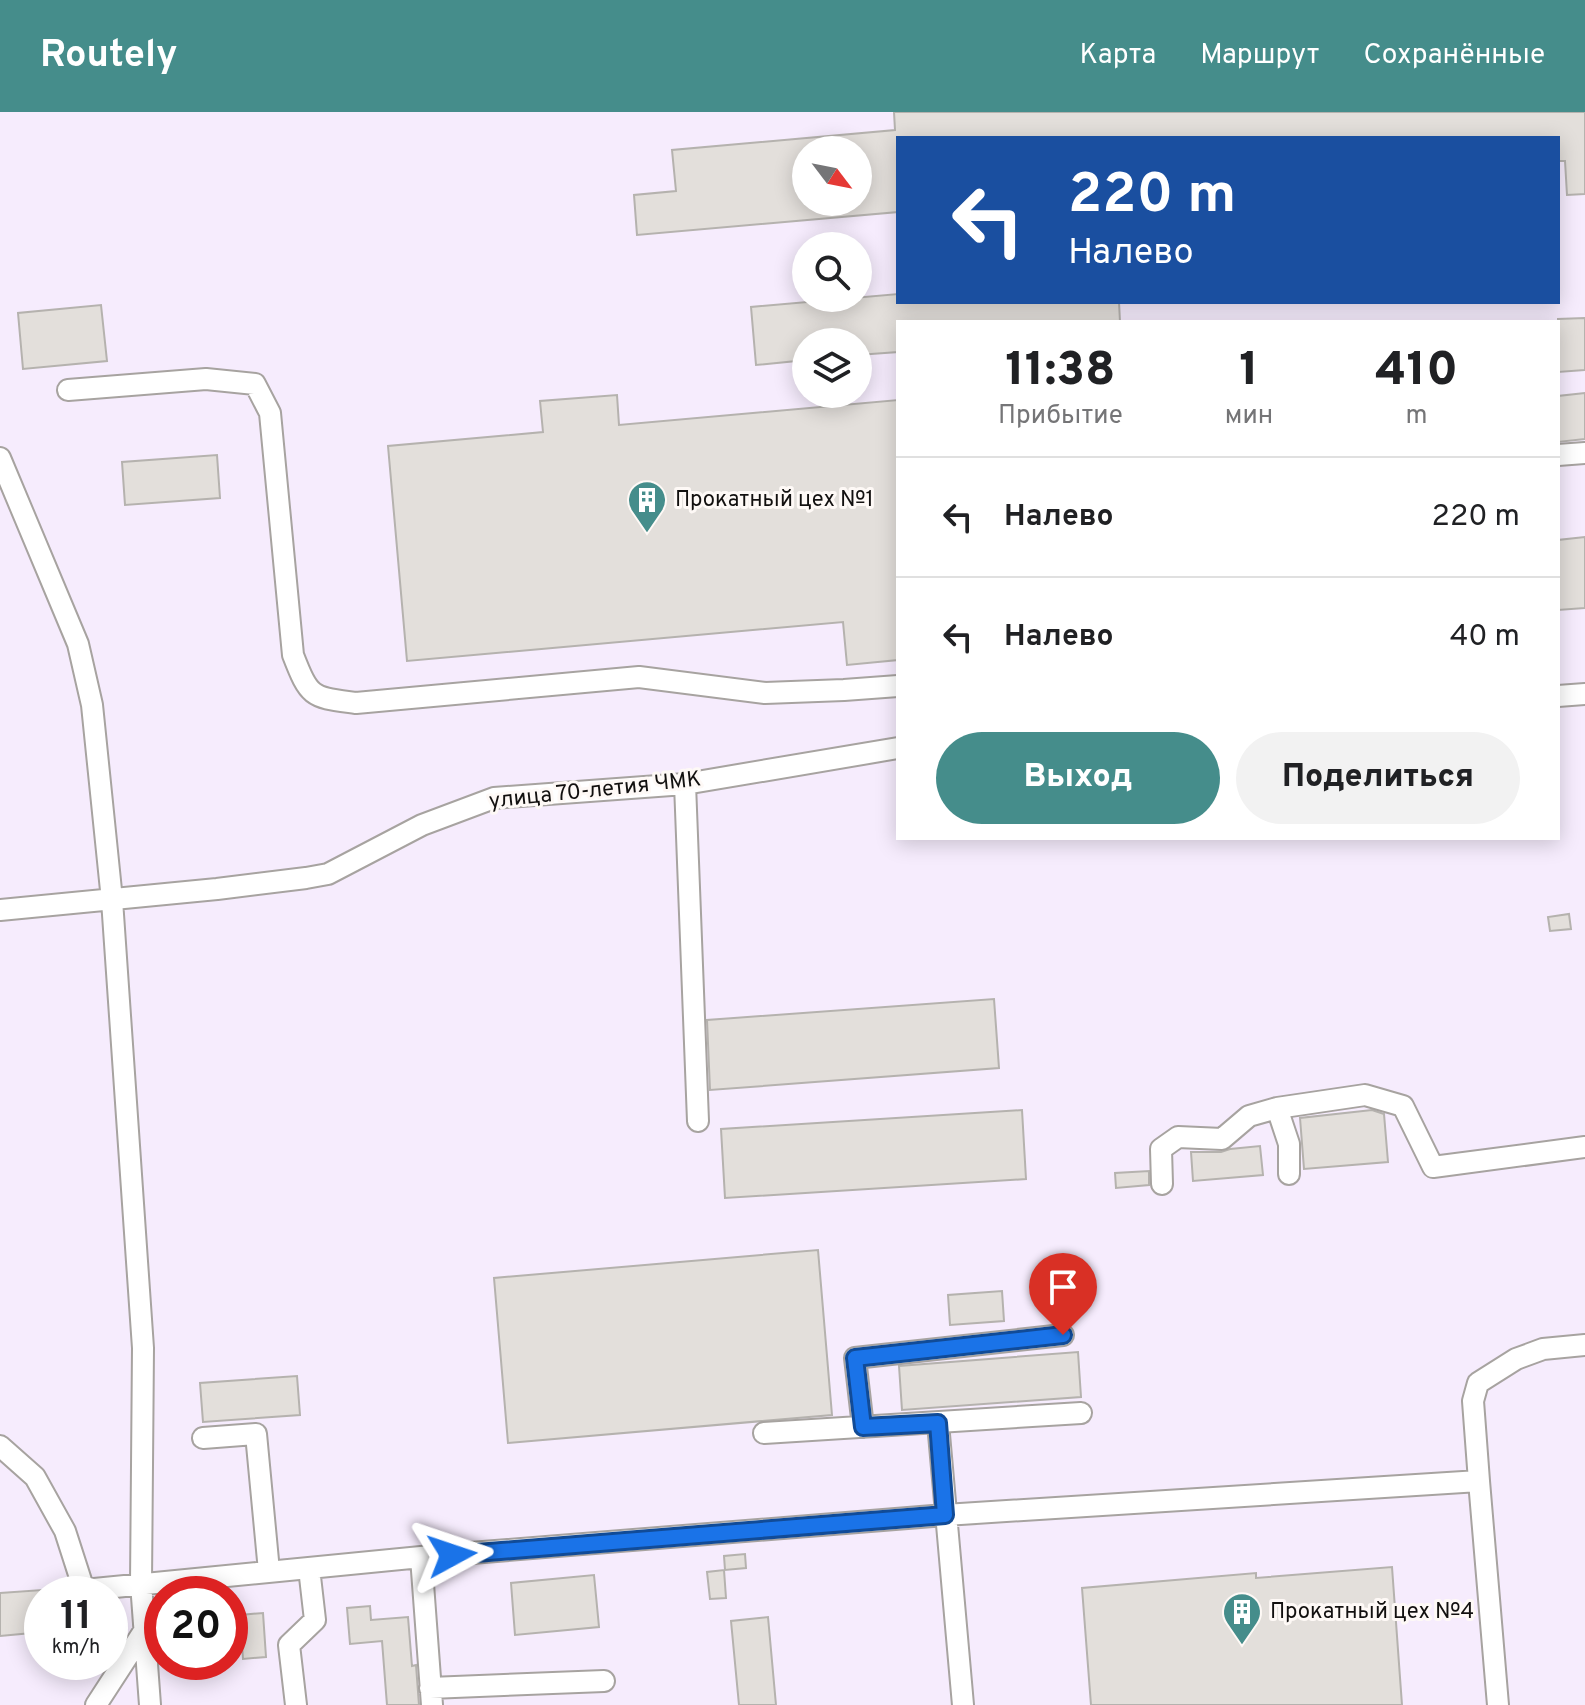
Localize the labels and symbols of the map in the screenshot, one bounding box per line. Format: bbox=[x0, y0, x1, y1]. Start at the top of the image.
north arrow bbox=[792, 136, 872, 216]
building icon: Прокатный цех №1 bbox=[626, 479, 668, 534]
place label: Прокатный цех №1 bbox=[675, 487, 874, 514]
street label: улица 70-летия ЧМК bbox=[487, 766, 703, 816]
pin bbox=[1029, 1253, 1097, 1335]
position arrow bbox=[410, 1513, 494, 1597]
speed limit sign: 20 bbox=[144, 1576, 248, 1680]
building icon: Прокатный цех №4 bbox=[1221, 1591, 1263, 1646]
place label: Прокатный цех №4 bbox=[1270, 1599, 1474, 1626]

